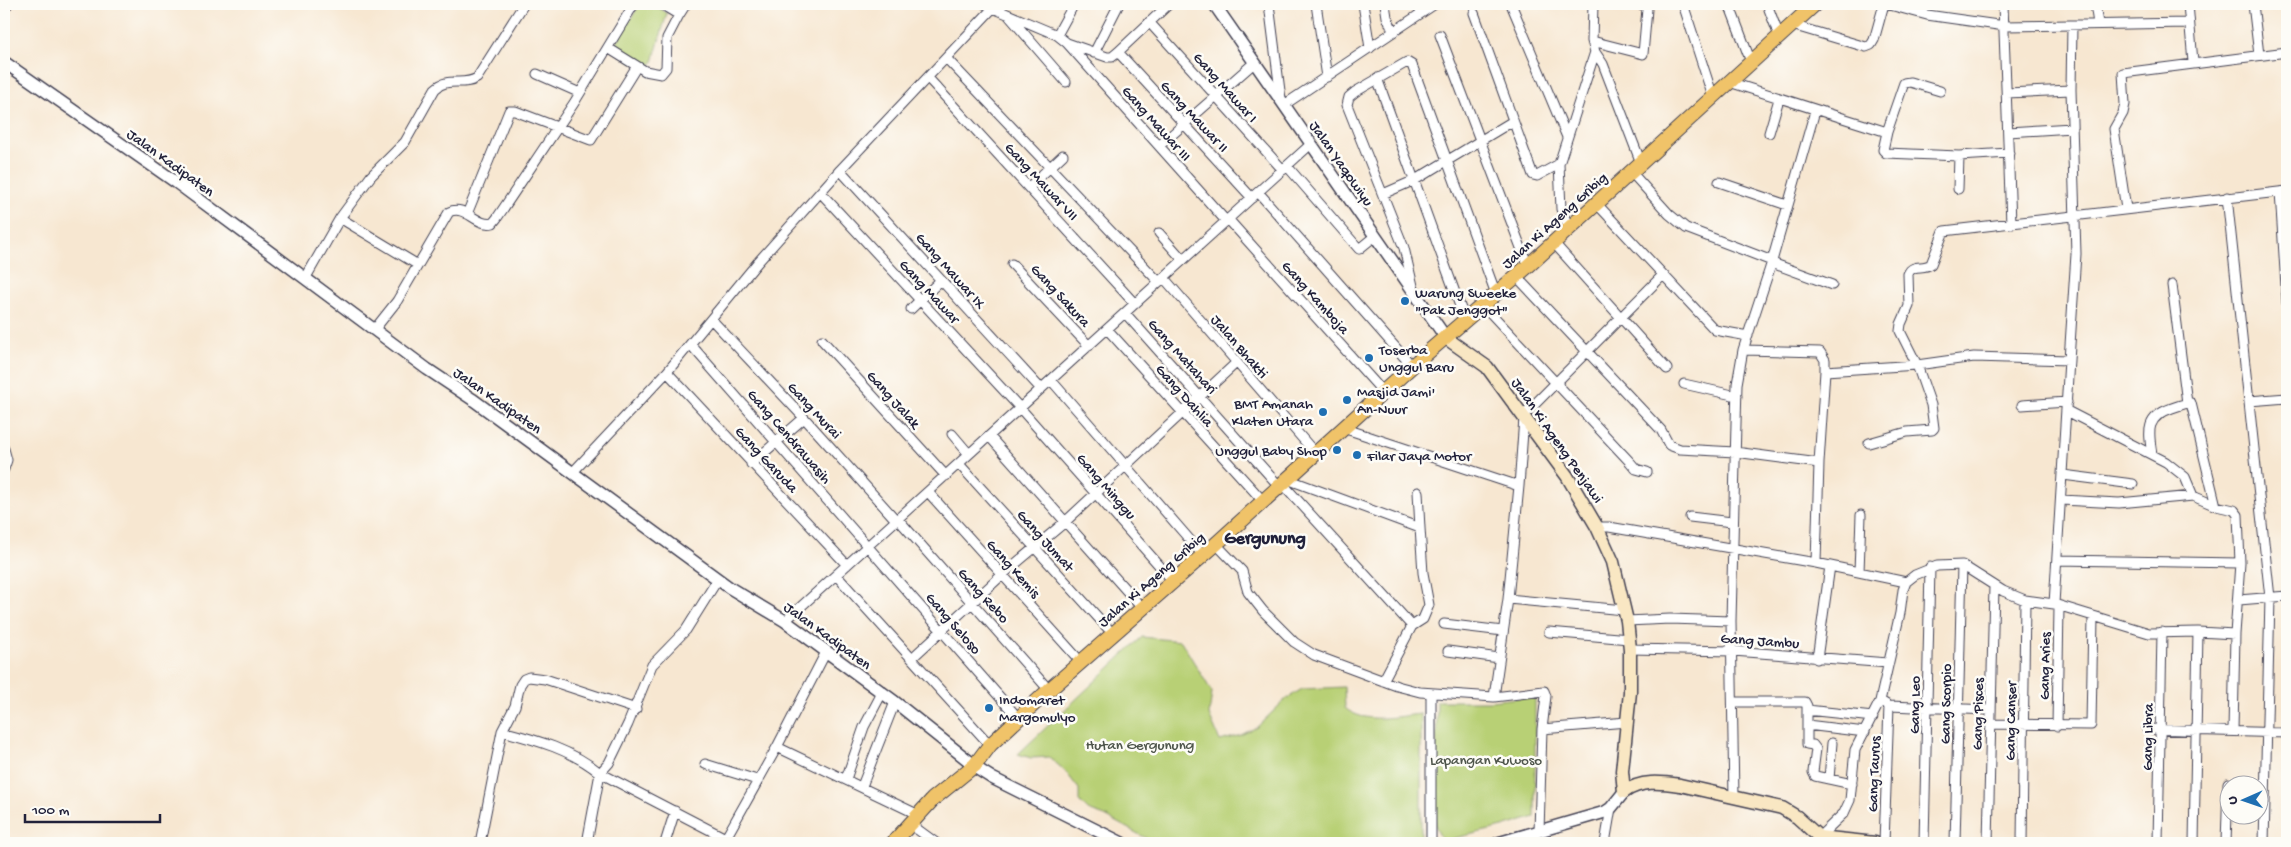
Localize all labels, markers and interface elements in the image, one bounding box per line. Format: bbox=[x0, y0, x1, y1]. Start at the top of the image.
street label: Gang Mawar I bbox=[1188, 50, 1261, 127]
street label: Gang Mawar II bbox=[1156, 78, 1231, 157]
street label: Gang Mawar III bbox=[1117, 83, 1194, 166]
street label: Jalan Yaqowiyu bbox=[1304, 118, 1376, 210]
street label: Jalan Kadipaten bbox=[122, 126, 217, 201]
street label: Gang Mawar VII bbox=[1000, 140, 1081, 225]
street label: Jalan Ki Ageng Gribig bbox=[1499, 169, 1612, 274]
street label: Gang Mawar IX bbox=[912, 228, 990, 312]
street label: Gang Mawar bbox=[896, 255, 964, 327]
street label: Gang Kamboja bbox=[1277, 258, 1353, 339]
street label: Gang Sakura bbox=[1026, 261, 1094, 332]
place label: Warung Sweeke "Pak Jenggot" bbox=[1415, 285, 1516, 320]
marker: Warung Sweeke "Pak Jenggot" bbox=[1399, 295, 1411, 307]
street label: Jalan Bhakti bbox=[1206, 312, 1271, 383]
street label: Gang Matahari bbox=[1143, 316, 1220, 399]
place label: Toserba Unggul Baru bbox=[1378, 342, 1454, 377]
marker: Toserba Unggul Baru bbox=[1363, 352, 1375, 364]
street label: Gang Dahlia bbox=[1151, 361, 1217, 432]
street label: Jalan Kadipaten bbox=[449, 364, 545, 439]
street label: Gang Jalak bbox=[862, 368, 924, 434]
street label: Jalan Ki Ageng Penjawi bbox=[1506, 375, 1606, 507]
street label: Gang Murai bbox=[783, 379, 844, 444]
place label: Masjid Jami' An-Nuur bbox=[1357, 384, 1435, 419]
street label: Gang Cendrawasih bbox=[743, 386, 834, 488]
marker: Masjid Jami' An-Nuur bbox=[1341, 394, 1353, 406]
place label: BMT Amanah Klaten Utara bbox=[1232, 396, 1314, 431]
marker: BMT Amanah Klaten Utara bbox=[1317, 406, 1329, 418]
street label: Gang Garuda bbox=[730, 423, 801, 498]
place label: Unggul Baby Shop bbox=[1215, 443, 1328, 461]
marker: Unggul Baby Shop bbox=[1331, 444, 1343, 456]
place label: Filar Jaya Motor bbox=[1366, 448, 1473, 466]
marker: Filar Jaya Motor bbox=[1351, 449, 1363, 461]
street label: Gang Minggu bbox=[1072, 450, 1139, 524]
street label: Gang Jumat bbox=[1012, 507, 1078, 577]
street label: Jalan Ki Ageng Gribig bbox=[1095, 529, 1209, 632]
district label: Gergunung bbox=[1224, 529, 1306, 550]
street label: Gang Kemis bbox=[982, 536, 1044, 603]
street label: Gang Rebo bbox=[953, 565, 1012, 628]
street label: Gang Seloso bbox=[921, 590, 984, 659]
street label: Jalan Kadipaten bbox=[779, 599, 874, 674]
street label: Gang Jambu bbox=[1720, 630, 1800, 654]
street label: Gang Aries bbox=[2036, 632, 2056, 700]
street label: Gang Scorpio bbox=[1937, 663, 1957, 744]
street label: Gang Leo bbox=[1906, 676, 1926, 734]
street label: Gang Pisces bbox=[1969, 677, 1989, 750]
street label: Gang Canser bbox=[2002, 680, 2022, 761]
place label: Indomaret Margomulyo bbox=[999, 692, 1076, 727]
marker: Indomaret Margomulyo bbox=[983, 702, 995, 714]
street label: Gang Libra bbox=[2139, 703, 2159, 771]
street label: Gang Taurus bbox=[1865, 735, 1885, 812]
park label: Hutan Gergunung bbox=[1086, 737, 1194, 755]
park label: Lapangan Kuwoso bbox=[1430, 752, 1542, 770]
north arrow bbox=[2218, 774, 2268, 824]
scale bar bbox=[25, 792, 160, 824]
text: U bbox=[2225, 796, 2242, 805]
text: 100 m bbox=[31, 802, 70, 820]

